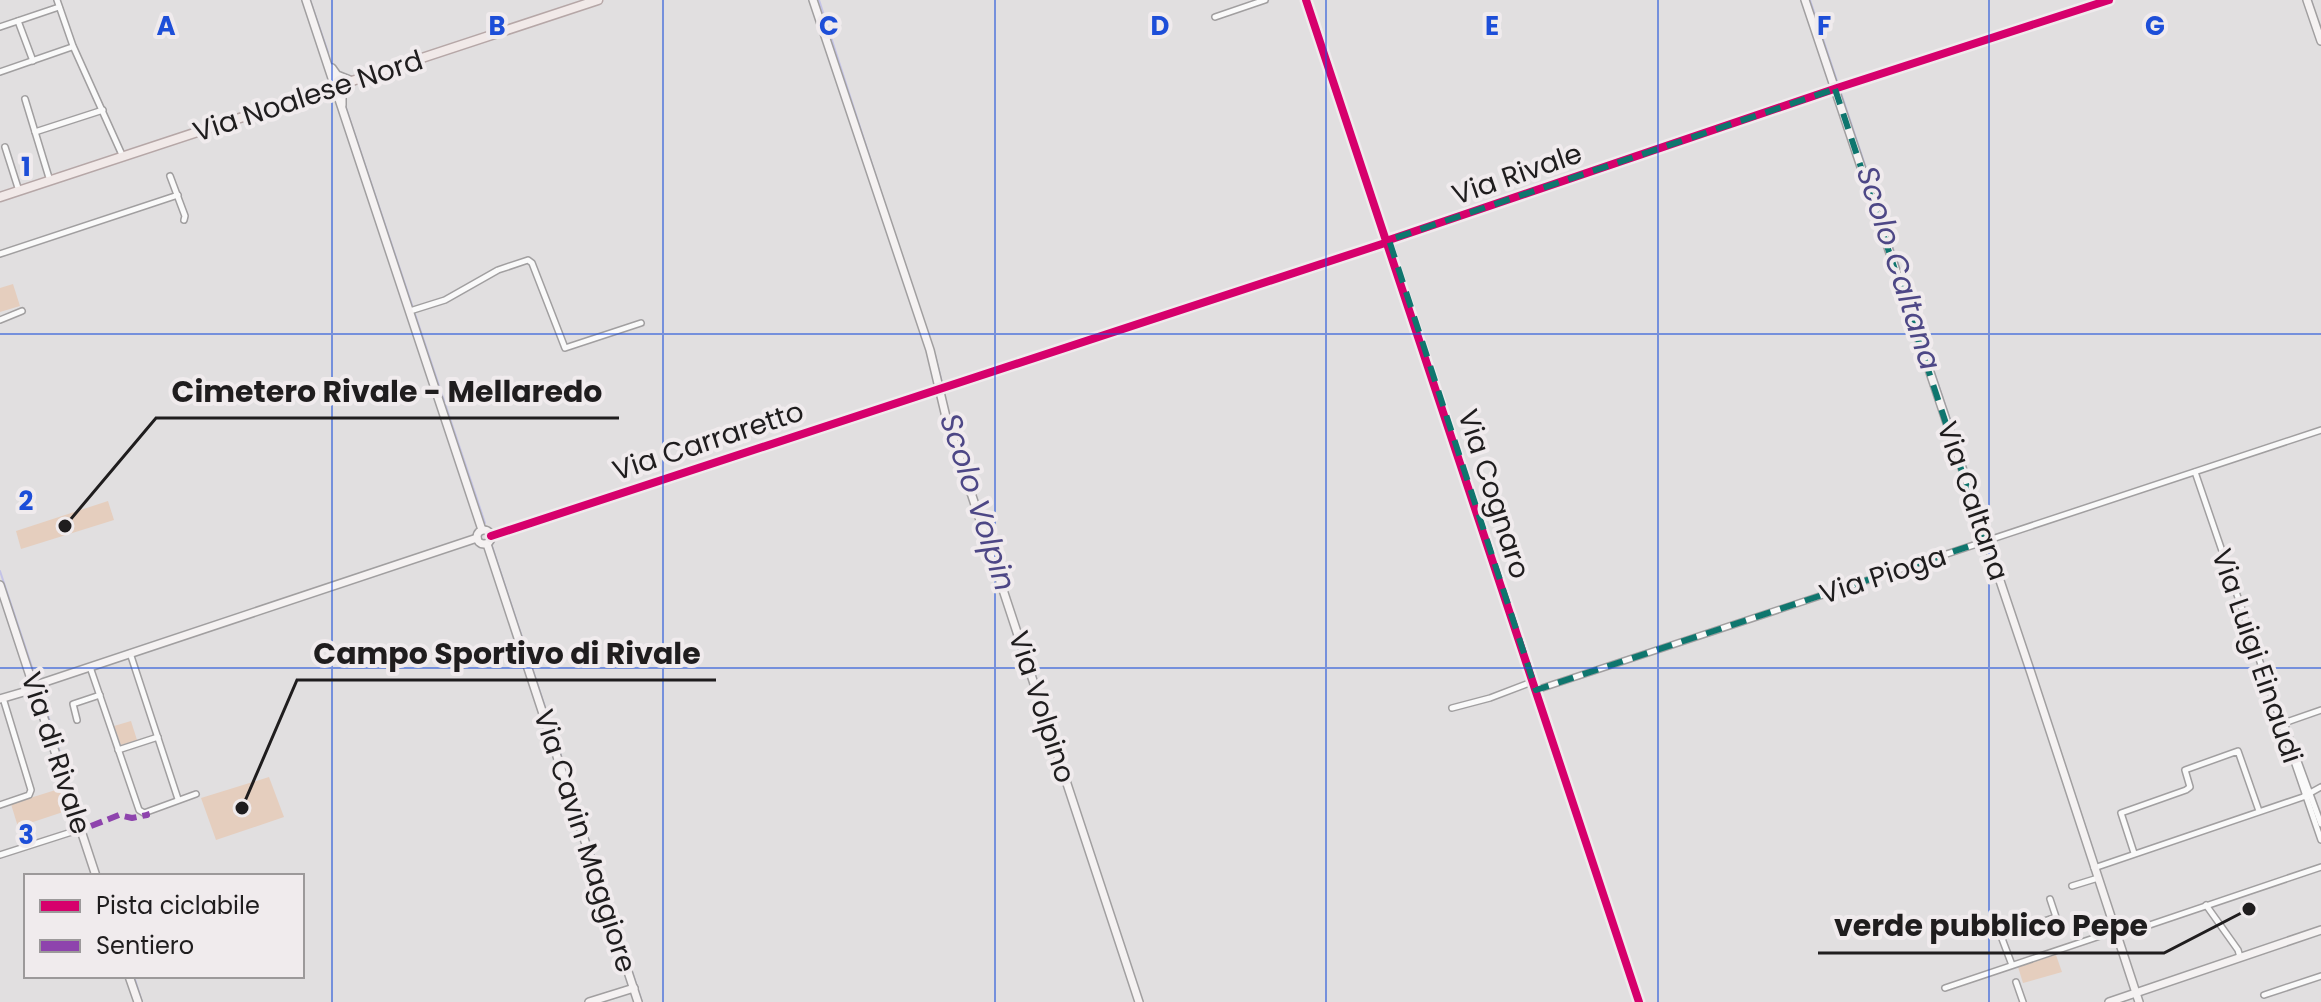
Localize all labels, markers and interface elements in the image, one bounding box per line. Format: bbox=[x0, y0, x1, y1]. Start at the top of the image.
text: A bbox=[156, 8, 176, 44]
text: B bbox=[488, 8, 506, 44]
text: C bbox=[819, 8, 839, 44]
text: D bbox=[1151, 8, 1170, 44]
text: E bbox=[1485, 8, 1499, 44]
text: F bbox=[1817, 8, 1831, 44]
text: G bbox=[2145, 8, 2165, 44]
street label: Via Noalese Nord bbox=[188, 40, 428, 152]
street label: Via Rivale bbox=[1447, 134, 1587, 214]
text: 1 bbox=[21, 149, 31, 185]
water label: Scolo Caltana bbox=[1846, 161, 1952, 375]
callout: Cimetero Rivale - Mellaredo bbox=[156, 364, 619, 418]
text: Cimetero Rivale - Mellaredo bbox=[172, 370, 602, 413]
street label: Via Carraretto bbox=[607, 392, 809, 490]
street label: Via Cognaro bbox=[1448, 404, 1540, 584]
water label: Scolo Volpin bbox=[929, 408, 1027, 596]
street label: Via Caltana bbox=[1928, 416, 2018, 586]
text: 2 bbox=[19, 483, 34, 519]
street label: Via Pioga bbox=[1815, 536, 1951, 614]
street label: Via Luigi Einaudi bbox=[2202, 544, 2312, 768]
callout: Campo Sportivo di Rivale bbox=[297, 626, 716, 680]
street label: Via Volpino bbox=[999, 626, 1085, 788]
text: Campo Sportivo di Rivale bbox=[313, 632, 701, 675]
street label: Via di Rivale bbox=[11, 667, 101, 839]
street label: Via Cavin Maggiore bbox=[524, 705, 646, 977]
text: 3 bbox=[18, 817, 34, 853]
legend bbox=[24, 874, 304, 978]
text: Pista ciclabile bbox=[96, 889, 260, 922]
callout: verde pubblico Pepe bbox=[1818, 899, 2164, 953]
text: verde pubblico Pepe bbox=[1834, 904, 2148, 947]
text: Sentiero bbox=[96, 929, 194, 962]

